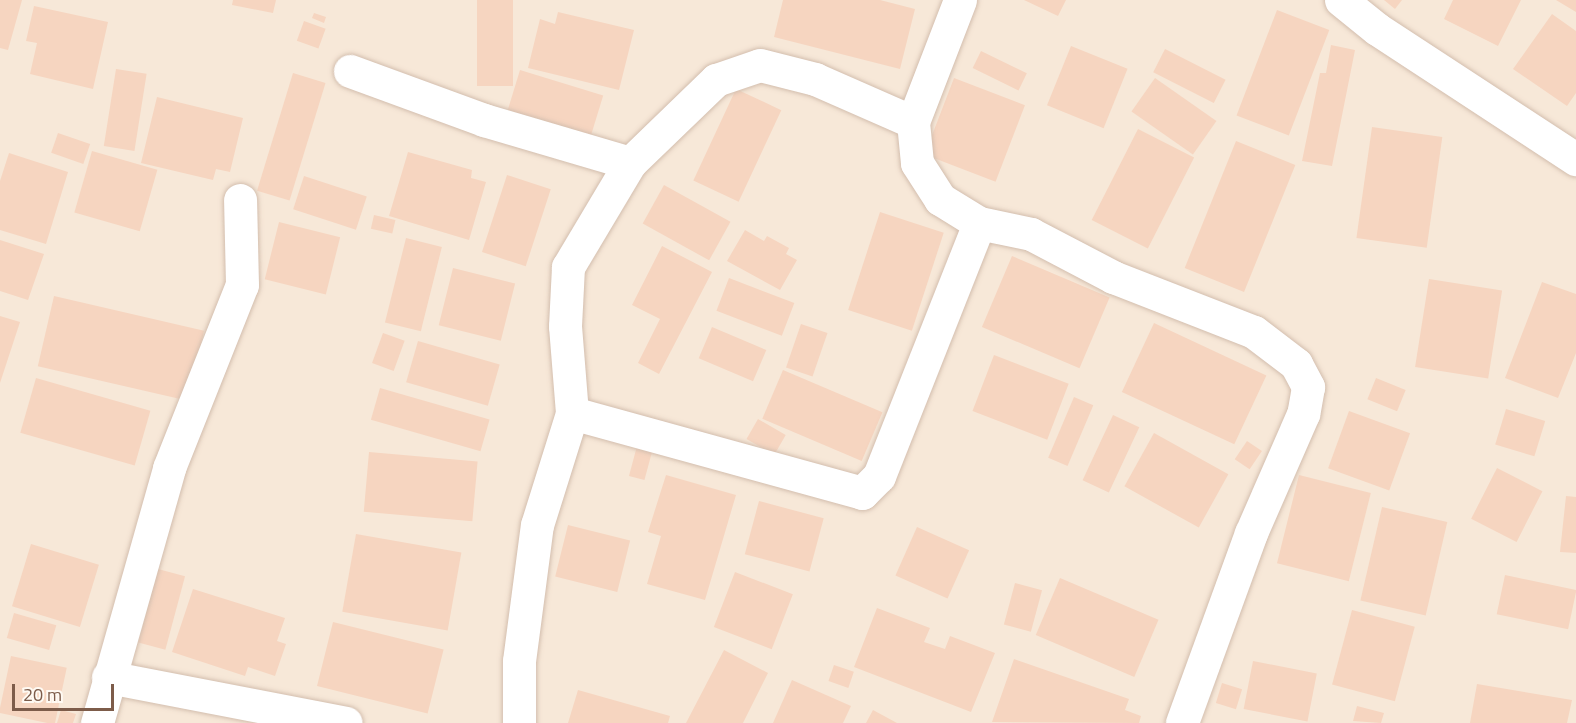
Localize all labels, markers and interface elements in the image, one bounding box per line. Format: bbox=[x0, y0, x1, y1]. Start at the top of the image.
scale bar bbox=[15, 672, 117, 710]
text: 20 m bbox=[23, 681, 62, 708]

